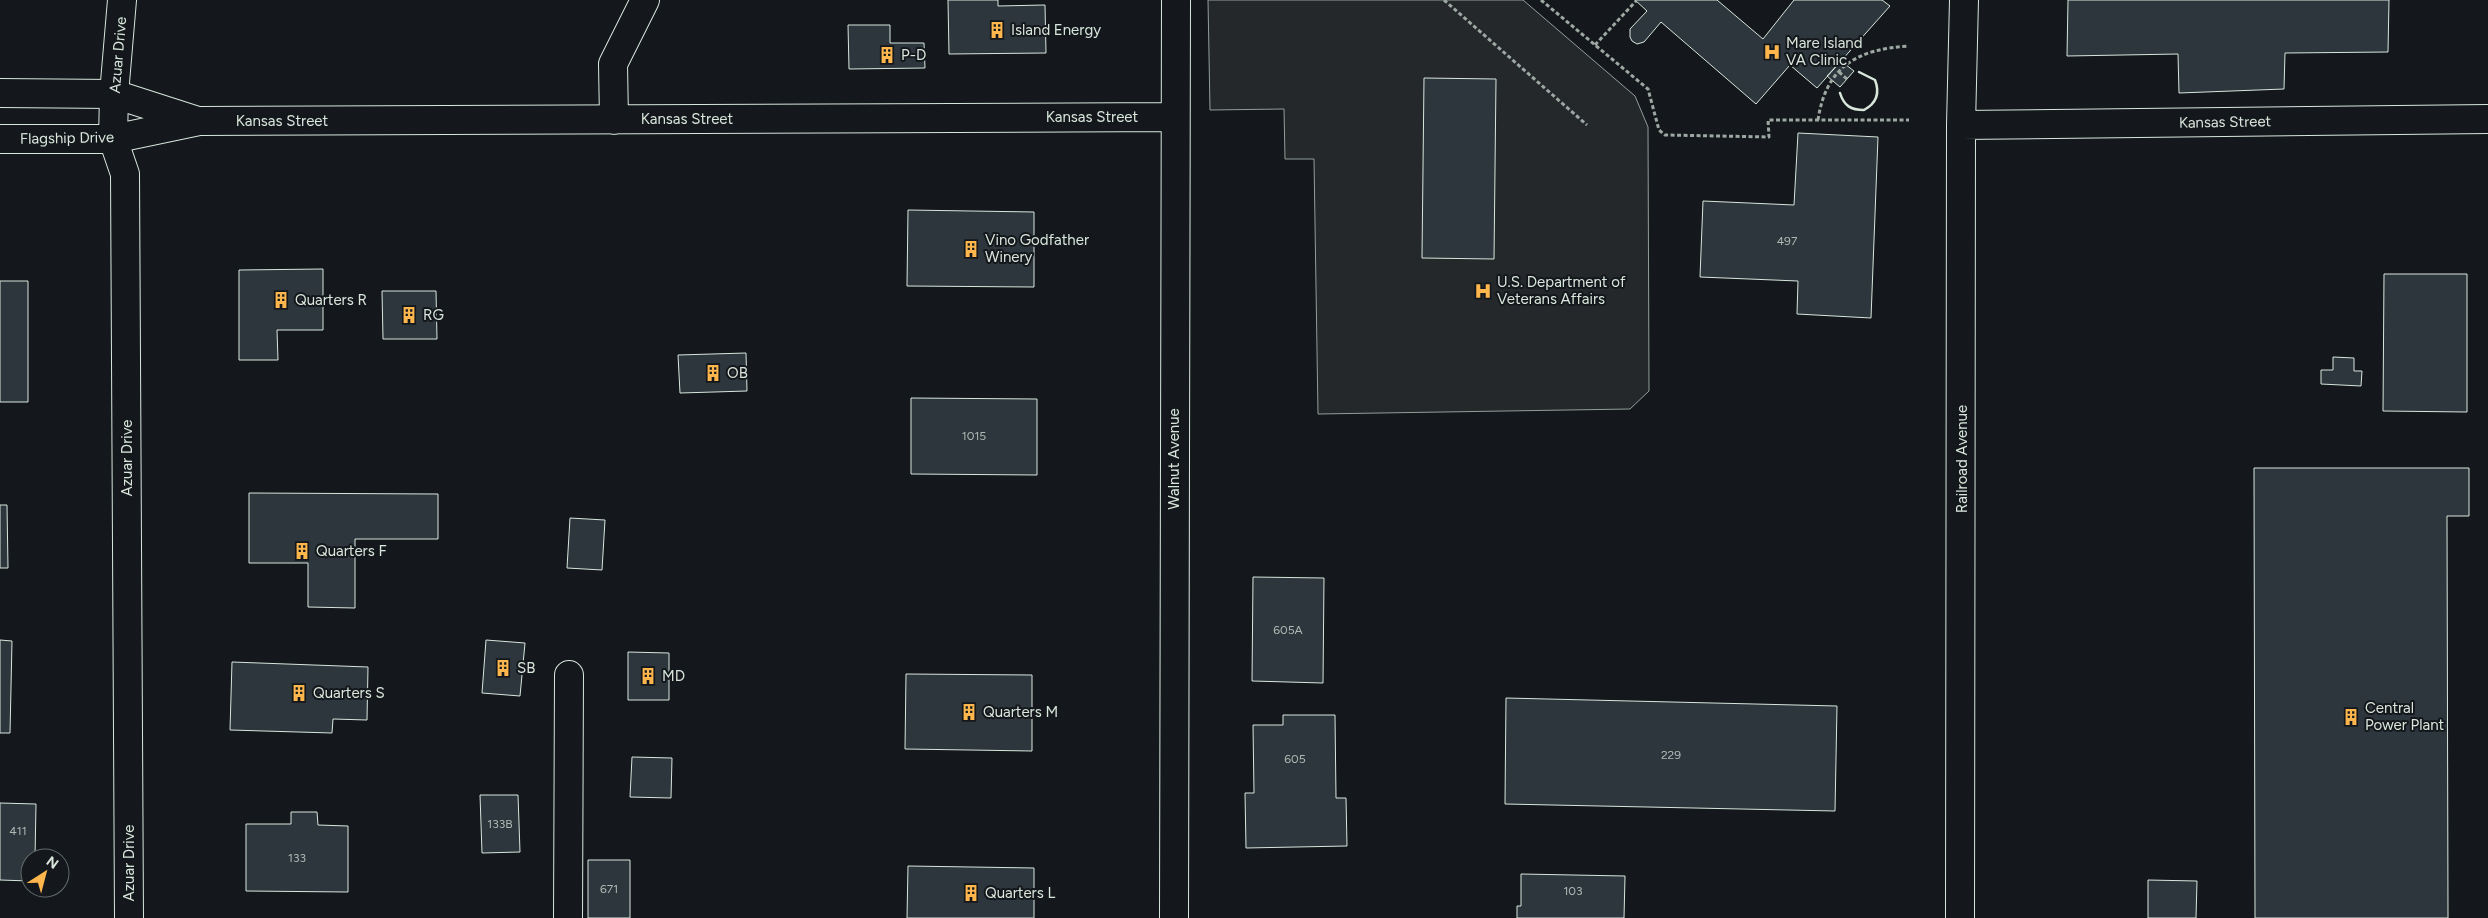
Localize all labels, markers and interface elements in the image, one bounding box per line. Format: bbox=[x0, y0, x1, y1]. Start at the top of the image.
street label: Azuar Drive bbox=[106, 16, 130, 94]
building icon: Island Energy bbox=[987, 20, 1007, 40]
place label: Island Energy bbox=[1011, 21, 1101, 39]
place label: Mare Island VA Clinic bbox=[1786, 34, 1862, 69]
hospital icon: Mare Island VA Clinic bbox=[1762, 42, 1782, 62]
building icon: P-D bbox=[877, 45, 897, 65]
place label: P-D bbox=[901, 46, 926, 64]
street label: Kansas Street bbox=[1046, 108, 1139, 126]
street label: Kansas Street bbox=[641, 110, 734, 128]
street label: Kansas Street bbox=[236, 112, 329, 130]
street label: Kansas Street bbox=[2179, 112, 2272, 132]
street label: Flagship Drive bbox=[20, 128, 114, 148]
place label: Vino Godfather Winery bbox=[985, 231, 1089, 266]
house number: 497 bbox=[1777, 234, 1798, 248]
building icon: Vino Godfather Winery bbox=[961, 239, 981, 259]
place label: U.S. Department of Veterans Affairs bbox=[1497, 273, 1626, 308]
hospital icon: U.S. Department of Veterans Affairs bbox=[1473, 281, 1493, 301]
building icon: Quarters R bbox=[271, 290, 291, 310]
place label: Quarters R bbox=[295, 291, 367, 309]
building icon: RG bbox=[399, 305, 419, 325]
place label: RG bbox=[423, 306, 444, 324]
building icon: OB bbox=[703, 363, 723, 383]
place label: OB bbox=[727, 364, 748, 382]
street label: Railroad Avenue bbox=[1953, 405, 1971, 513]
street label: Walnut Avenue bbox=[1165, 408, 1183, 510]
street label: Azuar Drive bbox=[118, 419, 136, 497]
house number: 1015 bbox=[962, 429, 986, 443]
building icon: Quarters F bbox=[292, 541, 312, 561]
place label: Quarters F bbox=[316, 542, 387, 560]
house number: 605A bbox=[1273, 623, 1303, 637]
building icon: SB bbox=[493, 658, 513, 678]
place label: SB bbox=[517, 659, 535, 677]
building icon: MD bbox=[638, 666, 658, 686]
place label: MD bbox=[662, 667, 685, 685]
building icon: Quarters S bbox=[289, 683, 309, 703]
place label: Quarters S bbox=[313, 684, 385, 702]
place label: Central Power Plant bbox=[2365, 699, 2445, 734]
building icon: Quarters M bbox=[959, 702, 979, 722]
place label: Quarters M bbox=[983, 703, 1058, 721]
building icon: Central Power Plant bbox=[2341, 707, 2361, 727]
house number: 229 bbox=[1661, 748, 1681, 762]
house number: 605 bbox=[1284, 752, 1306, 766]
house number: 133B bbox=[487, 817, 513, 831]
house number: 411 bbox=[9, 824, 27, 838]
street label: Azuar Drive bbox=[120, 824, 138, 902]
north arrow bbox=[20, 848, 70, 898]
house number: 133 bbox=[288, 851, 306, 865]
text: N bbox=[43, 853, 62, 873]
house number: 671 bbox=[600, 882, 618, 896]
building icon: Quarters L bbox=[961, 883, 981, 903]
place label: Quarters L bbox=[985, 884, 1055, 902]
house number: 103 bbox=[1563, 884, 1583, 898]

